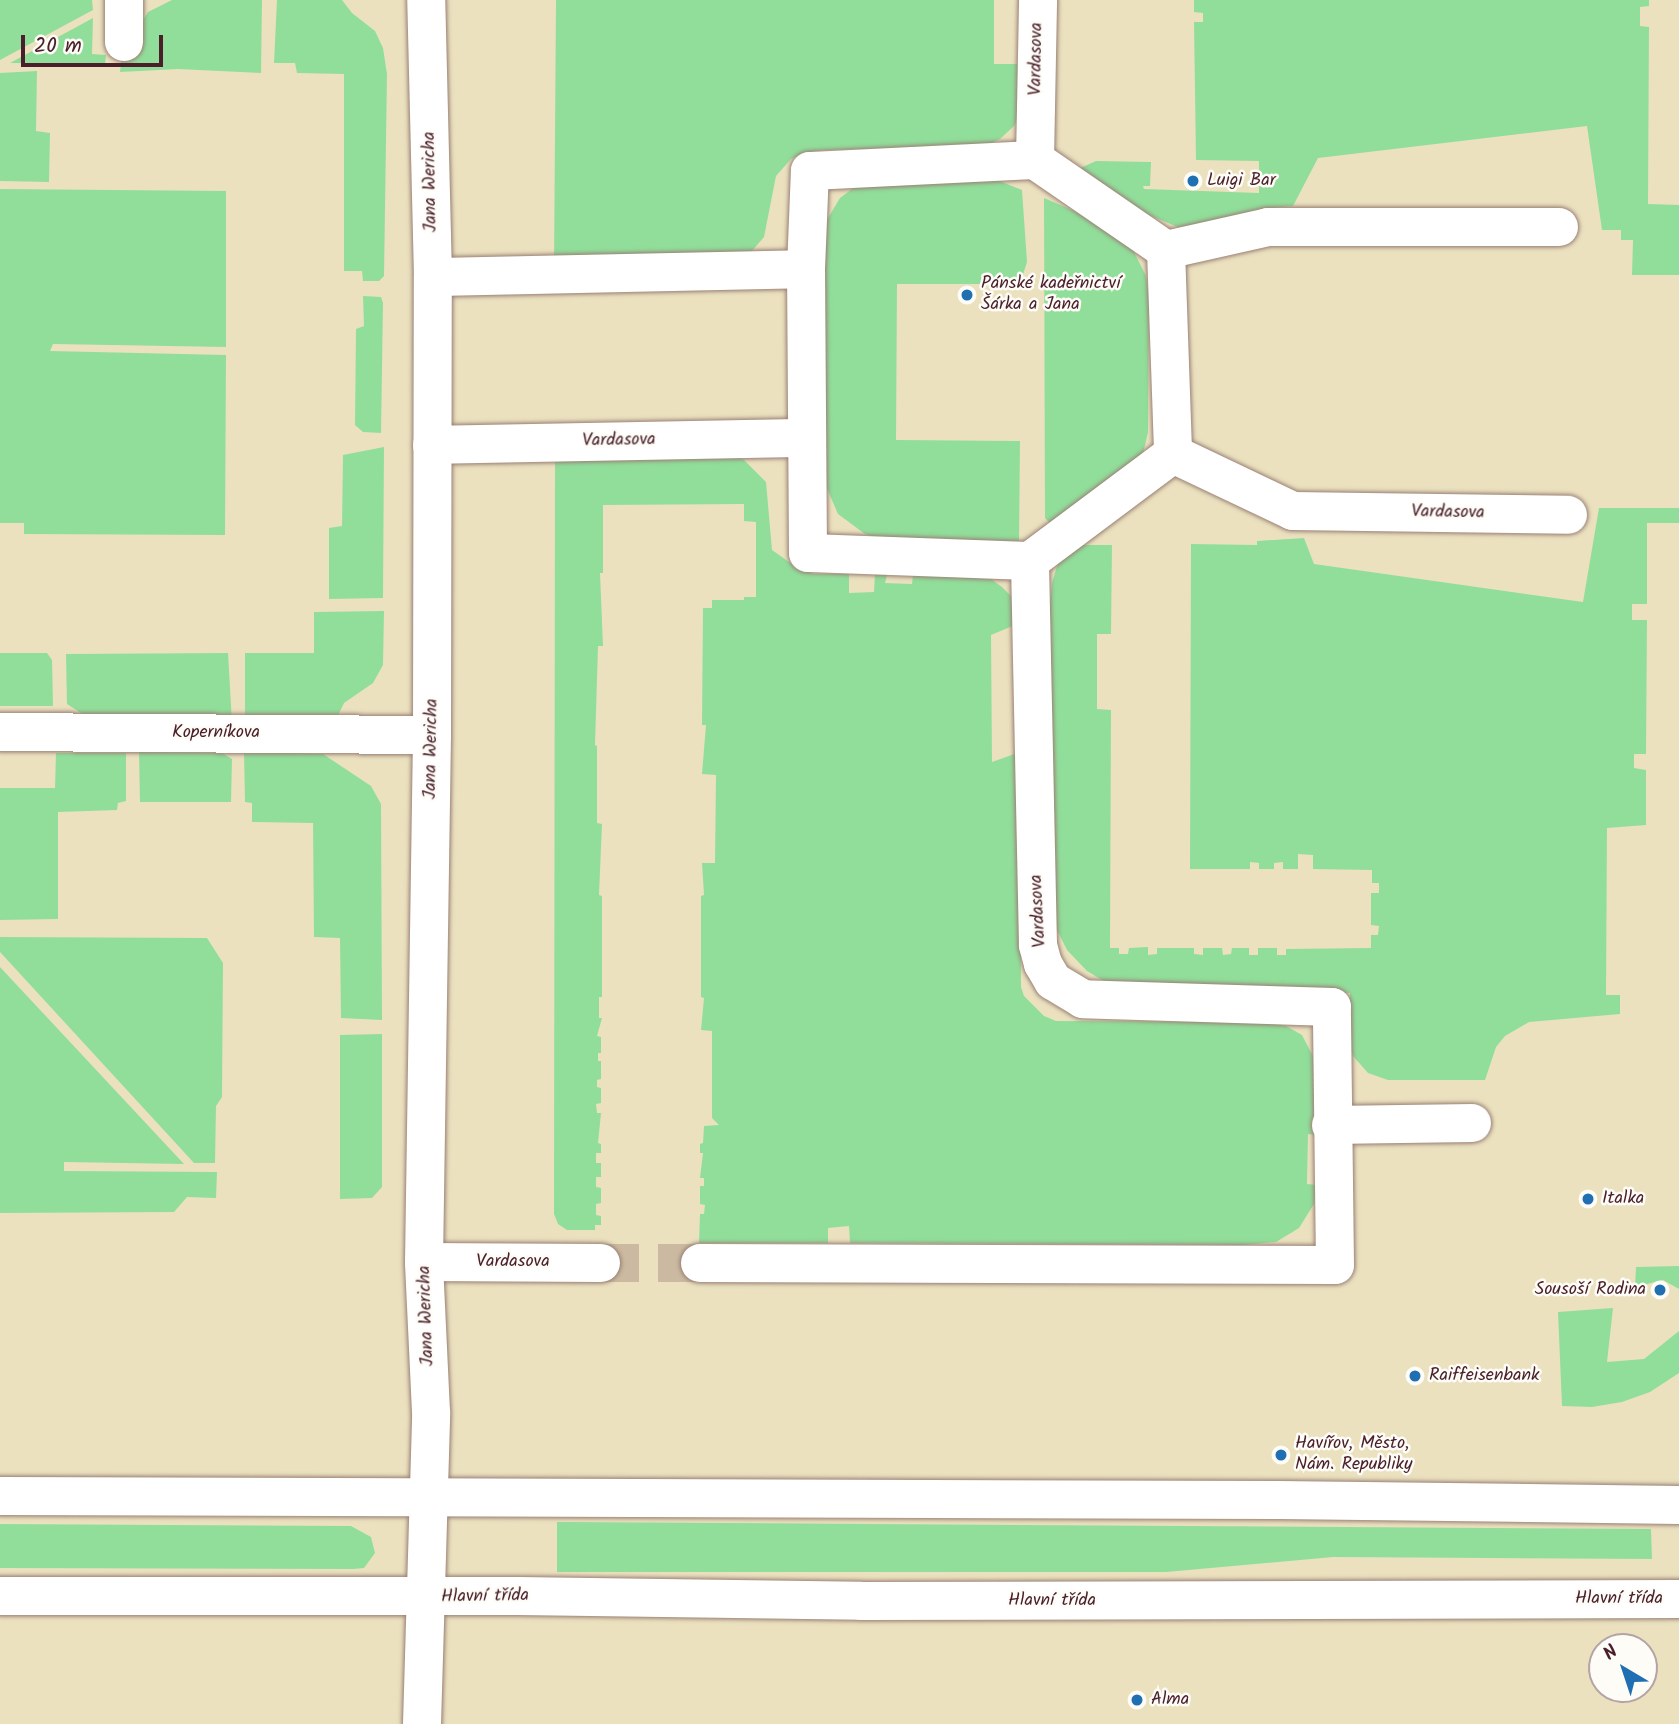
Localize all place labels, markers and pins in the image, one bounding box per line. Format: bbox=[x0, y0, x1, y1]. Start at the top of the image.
place label: Luigi Bar bbox=[1207, 170, 1276, 192]
marker: Luigi Bar bbox=[1185, 173, 1201, 189]
place label: Pánské kadeřnictví Šárka a Jana bbox=[981, 274, 1120, 316]
marker: Pánské kadeřnictví Šárka a Jana bbox=[959, 287, 975, 303]
place label: Italka bbox=[1602, 1188, 1644, 1210]
marker: Italka bbox=[1580, 1191, 1596, 1207]
place label: Sousoší Rodina bbox=[1535, 1279, 1646, 1301]
marker: Sousoší Rodina bbox=[1652, 1282, 1668, 1298]
place label: Raiffeisenbank bbox=[1429, 1365, 1539, 1387]
marker: Raiffeisenbank bbox=[1407, 1368, 1423, 1384]
place label: Havířov, Město, Nám. Republiky bbox=[1295, 1434, 1412, 1476]
marker: Havířov, Město, Nám. Republiky bbox=[1273, 1447, 1289, 1463]
place label: Alma bbox=[1151, 1689, 1189, 1711]
marker: Alma bbox=[1129, 1692, 1145, 1708]

